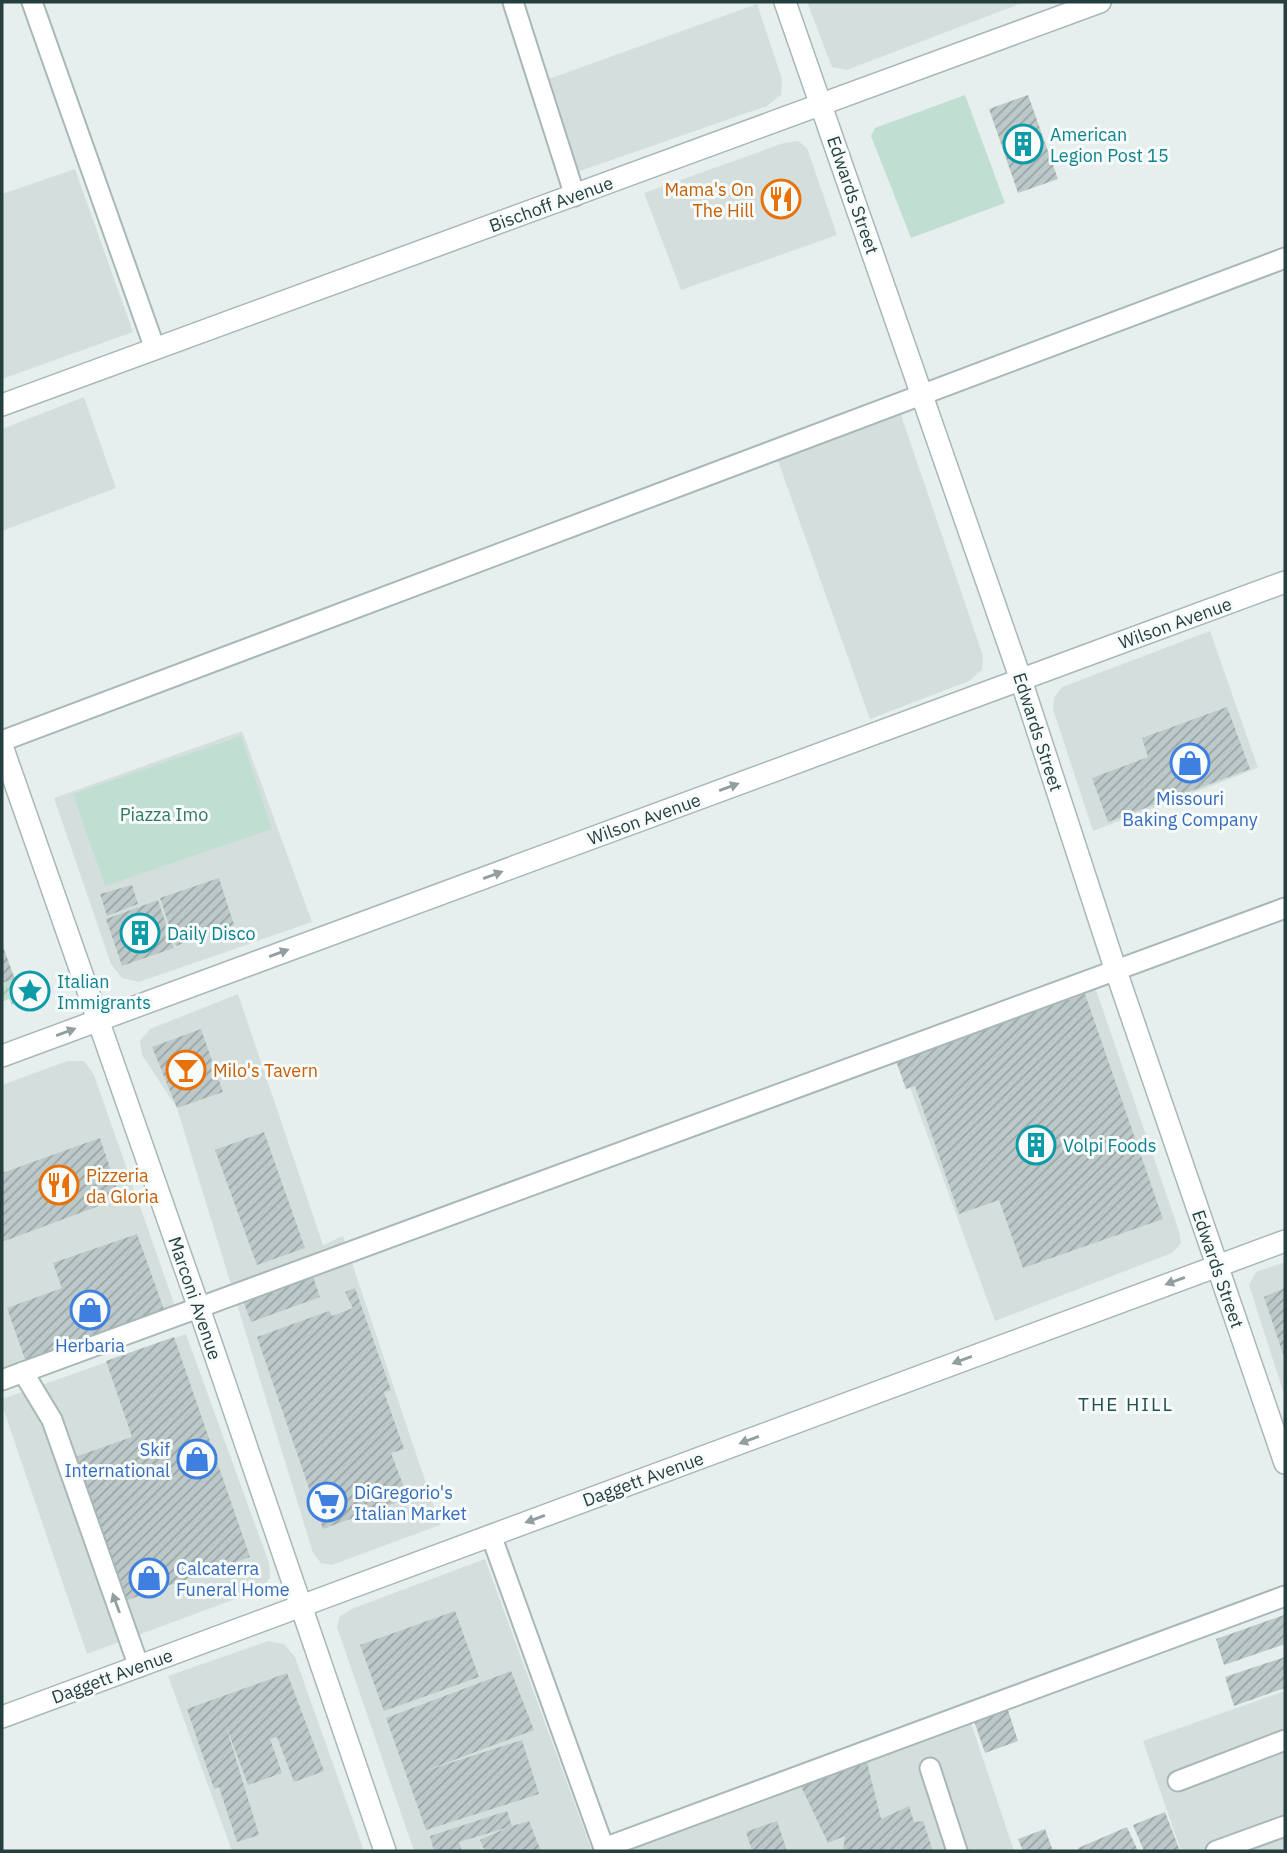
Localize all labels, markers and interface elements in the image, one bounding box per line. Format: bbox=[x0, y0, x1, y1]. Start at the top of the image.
building icon: American Legion Post 15 bbox=[1002, 123, 1044, 165]
place label: American Legion Post 15 bbox=[1050, 123, 1169, 167]
street label: Edwards Street bbox=[822, 133, 884, 257]
street label: Bischoff Avenue bbox=[486, 171, 616, 237]
place label: Mama's On The Hill bbox=[664, 178, 754, 222]
restaurant icon: Mama's On The Hill bbox=[760, 178, 802, 220]
street label: Wilson Avenue bbox=[1115, 592, 1235, 654]
street label: Edwards Street bbox=[1008, 670, 1068, 794]
shop icon: Missouri Baking Company bbox=[1169, 742, 1211, 784]
one-way arrow bbox=[719, 782, 740, 793]
place label: Missouri Baking Company bbox=[1122, 787, 1258, 831]
street label: Wilson Avenue bbox=[584, 788, 704, 850]
park label: Piazza Imo bbox=[120, 803, 208, 826]
one-way arrow bbox=[482, 869, 503, 880]
building icon: Daily Disco bbox=[119, 912, 161, 954]
place label: Daily Disco bbox=[167, 922, 256, 945]
one-way arrow bbox=[269, 948, 290, 959]
place icon: Italian Immigrants bbox=[9, 970, 51, 1012]
place label: Italian Immigrants bbox=[57, 970, 151, 1014]
one-way arrow bbox=[55, 1026, 76, 1037]
bar icon: Milo's Tavern bbox=[165, 1049, 207, 1091]
place label: Milo's Tavern bbox=[213, 1059, 318, 1082]
building icon: Volpi Foods bbox=[1015, 1124, 1057, 1166]
place label: Volpi Foods bbox=[1063, 1134, 1157, 1157]
restaurant icon: Pizzeria da Gloria bbox=[38, 1164, 80, 1206]
place label: Pizzeria da Gloria bbox=[86, 1164, 159, 1208]
street label: Edwards Street bbox=[1187, 1207, 1249, 1331]
street label: Marconi Avenue bbox=[163, 1233, 227, 1363]
one-way arrow bbox=[1165, 1276, 1186, 1287]
shop icon: Herbaria bbox=[69, 1289, 111, 1331]
place label: Herbaria bbox=[55, 1334, 125, 1357]
one-way arrow bbox=[951, 1355, 972, 1366]
district label: THE HILL bbox=[1078, 1392, 1174, 1416]
one-way arrow bbox=[738, 1434, 759, 1445]
place label: Skif International bbox=[64, 1438, 170, 1482]
shop icon: Skif International bbox=[176, 1438, 218, 1480]
street label: Daggett Avenue bbox=[579, 1446, 707, 1512]
supermarket icon: DiGregorio's Italian Market bbox=[306, 1481, 348, 1523]
place label: DiGregorio's Italian Market bbox=[354, 1481, 467, 1525]
one-way arrow bbox=[525, 1513, 546, 1524]
shop icon: Calcaterra Funeral Home bbox=[128, 1557, 170, 1599]
place label: Calcaterra Funeral Home bbox=[176, 1557, 290, 1601]
one-way arrow bbox=[110, 1592, 121, 1613]
street label: Daggett Avenue bbox=[48, 1643, 176, 1709]

